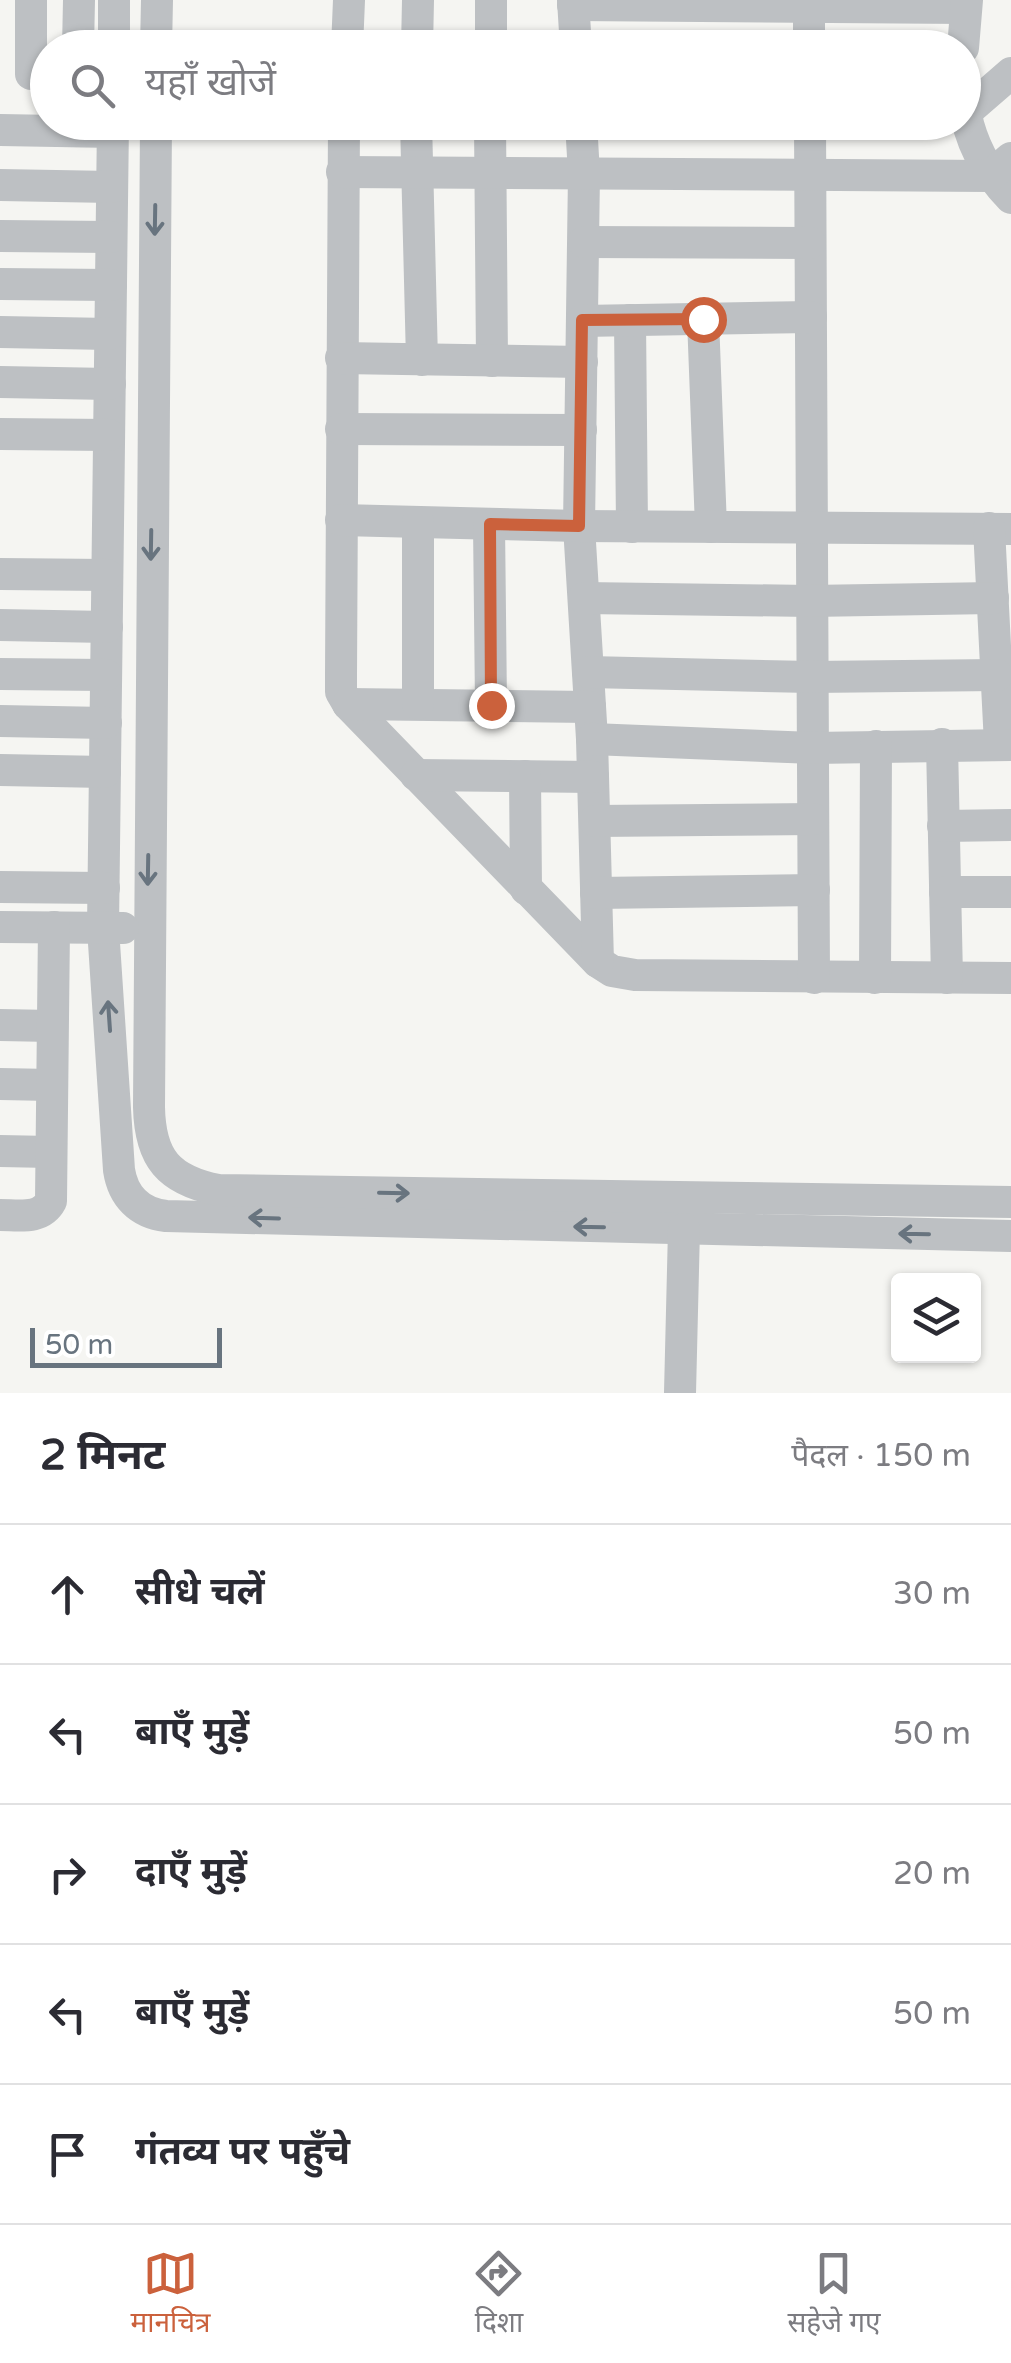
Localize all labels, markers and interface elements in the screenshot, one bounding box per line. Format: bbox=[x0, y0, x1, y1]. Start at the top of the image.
search box bbox=[30, 30, 981, 140]
icon: search bbox=[65, 58, 120, 113]
text: यहाँ खोजें bbox=[145, 60, 276, 106]
one-way arrow bbox=[145, 203, 164, 235]
route start bbox=[681, 297, 727, 343]
one-way arrow bbox=[142, 528, 161, 560]
route end bbox=[469, 683, 515, 729]
one-way arrow bbox=[138, 852, 158, 885]
one-way arrow bbox=[99, 1000, 118, 1032]
one-way arrow bbox=[378, 1183, 410, 1202]
one-way arrow bbox=[248, 1209, 280, 1228]
one-way arrow bbox=[573, 1218, 605, 1237]
one-way arrow bbox=[898, 1224, 930, 1244]
map controls bbox=[891, 1273, 981, 1363]
button: layers bbox=[891, 1273, 981, 1363]
scale bar bbox=[30, 1323, 222, 1368]
text: 50 m bbox=[45, 1328, 113, 1362]
text: 2 मिनट bbox=[40, 1430, 165, 1481]
text: पैदल · 150 m bbox=[791, 1437, 971, 1475]
icon: ahead bbox=[40, 1567, 95, 1622]
text: सीधे चलें bbox=[135, 1569, 265, 1615]
text: 30 m bbox=[893, 1575, 971, 1613]
icon: left bbox=[40, 1707, 95, 1762]
text: बाएँ मुड़ें bbox=[135, 1709, 249, 1755]
text: 50 m bbox=[893, 1715, 971, 1753]
icon: right bbox=[40, 1847, 95, 1902]
text: दाएँ मुड़ें bbox=[135, 1849, 247, 1895]
text: 20 m bbox=[893, 1855, 971, 1893]
icon: left bbox=[40, 1987, 95, 2042]
text: बाएँ मुड़ें bbox=[135, 1989, 249, 2035]
text: 50 m bbox=[893, 1995, 971, 2033]
icon: arrive bbox=[40, 2127, 95, 2182]
text: गंतव्य पर पहुँचे bbox=[135, 2129, 350, 2175]
tab: मानचित्र bbox=[130, 2246, 211, 2343]
tab: दिशा bbox=[471, 2246, 526, 2343]
tab: सहेजे गए bbox=[787, 2246, 881, 2343]

